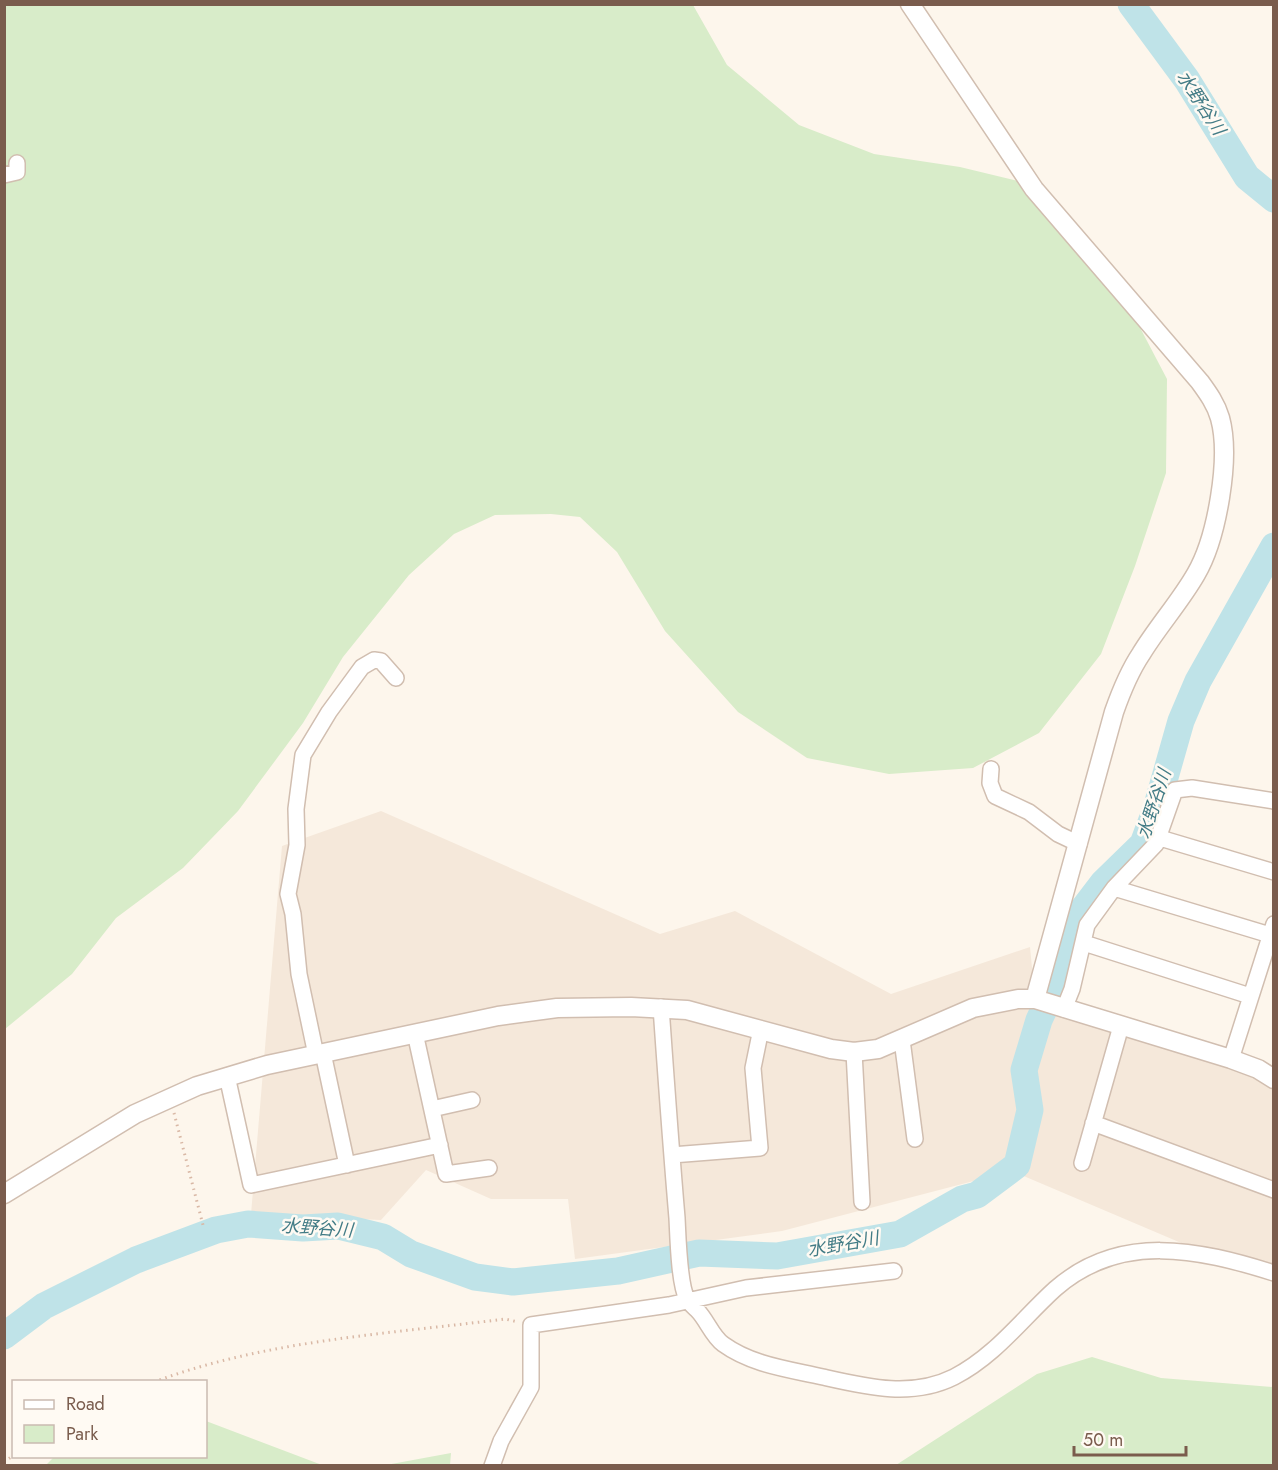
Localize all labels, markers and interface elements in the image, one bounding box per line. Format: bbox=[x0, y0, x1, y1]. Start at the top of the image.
water label: 水野谷川 bbox=[1170, 66, 1233, 142]
water label: 水野谷川 bbox=[1131, 764, 1178, 842]
water label: 水野谷川 bbox=[280, 1213, 356, 1244]
water label: 水野谷川 bbox=[805, 1225, 883, 1263]
legend bbox=[12, 1380, 207, 1458]
text: Road bbox=[66, 1391, 105, 1417]
scale bar bbox=[1074, 1419, 1186, 1457]
text: Park bbox=[66, 1421, 98, 1447]
text: 50 m bbox=[1083, 1427, 1123, 1453]

